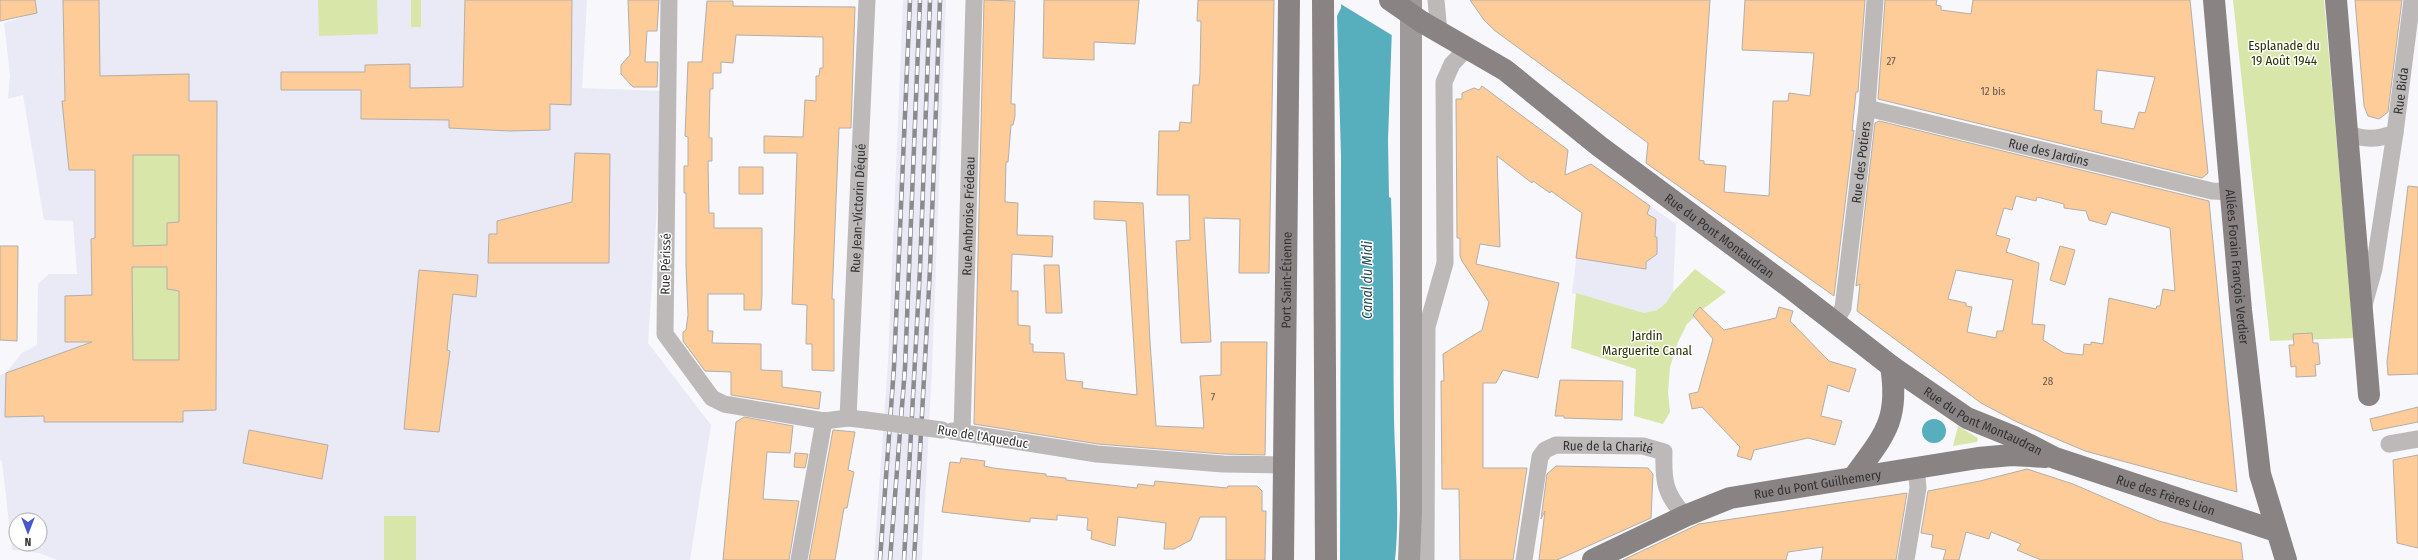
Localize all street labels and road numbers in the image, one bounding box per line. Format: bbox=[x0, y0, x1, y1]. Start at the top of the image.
street label: Rue Bida bbox=[2390, 66, 2411, 115]
street label: Rue des Potiers bbox=[1849, 120, 1873, 204]
street label: Rue des Jardins bbox=[2007, 135, 2091, 169]
street label: Rue Jean-Victorin Déqué bbox=[848, 143, 868, 273]
street label: Rue Ambroise Frédeau bbox=[959, 156, 978, 276]
street label: Allées Forain François Verdier bbox=[2223, 189, 2252, 346]
street label: Rue du Pont Montaudran bbox=[1662, 190, 1777, 281]
street label: Port Saint-Étienne bbox=[1278, 232, 1295, 328]
street label: Rue Périssé bbox=[657, 233, 674, 295]
street label: Rue du Pont Montaudran bbox=[1921, 384, 2045, 458]
street label: Rue de l'Aqueduc bbox=[936, 422, 1030, 451]
street label: Rue de la Charité bbox=[1563, 438, 1655, 457]
street label: Rue du Pont Guilhemery bbox=[1753, 467, 1882, 502]
street label: Rue des Frères Lion bbox=[2114, 472, 2217, 518]

